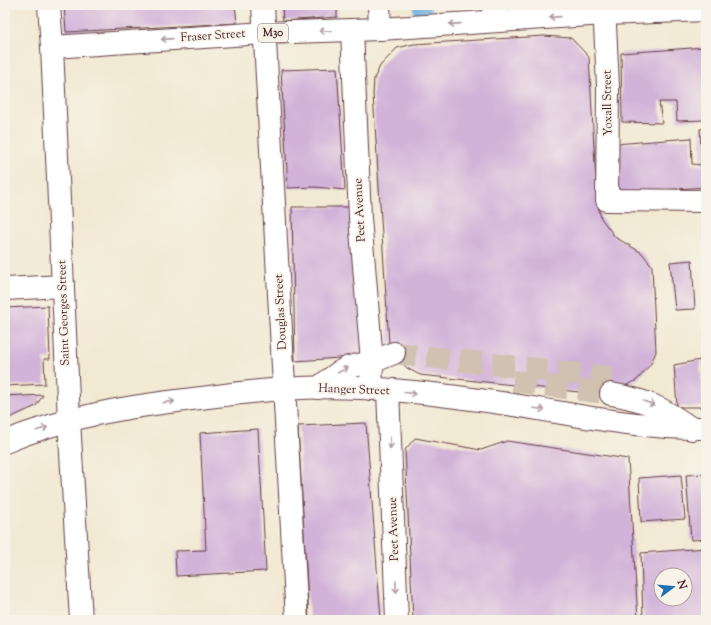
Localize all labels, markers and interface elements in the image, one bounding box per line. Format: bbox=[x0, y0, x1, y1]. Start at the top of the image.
one-way arrow bbox=[549, 14, 562, 21]
one-way arrow bbox=[449, 20, 462, 27]
road number: M30 bbox=[258, 24, 288, 42]
street label: Fraser Street bbox=[180, 25, 246, 47]
one-way arrow bbox=[319, 27, 332, 35]
one-way arrow bbox=[161, 36, 174, 43]
street label: Yoxall Street bbox=[598, 70, 618, 136]
street label: Peet Avenue bbox=[349, 177, 371, 242]
street label: Saint Georges Street bbox=[53, 260, 75, 366]
street label: Douglas Street bbox=[270, 274, 292, 350]
one-way arrow bbox=[336, 366, 348, 374]
street label: Hanger Street bbox=[318, 380, 390, 400]
one-way arrow bbox=[403, 389, 416, 396]
one-way arrow bbox=[162, 398, 175, 406]
one-way arrow bbox=[642, 400, 655, 407]
one-way arrow bbox=[532, 405, 545, 413]
one-way arrow bbox=[35, 425, 48, 432]
one-way arrow bbox=[386, 436, 394, 449]
street label: Peet Avenue bbox=[384, 496, 404, 561]
north arrow bbox=[653, 567, 693, 607]
text: N bbox=[672, 577, 691, 591]
one-way arrow bbox=[392, 580, 400, 593]

